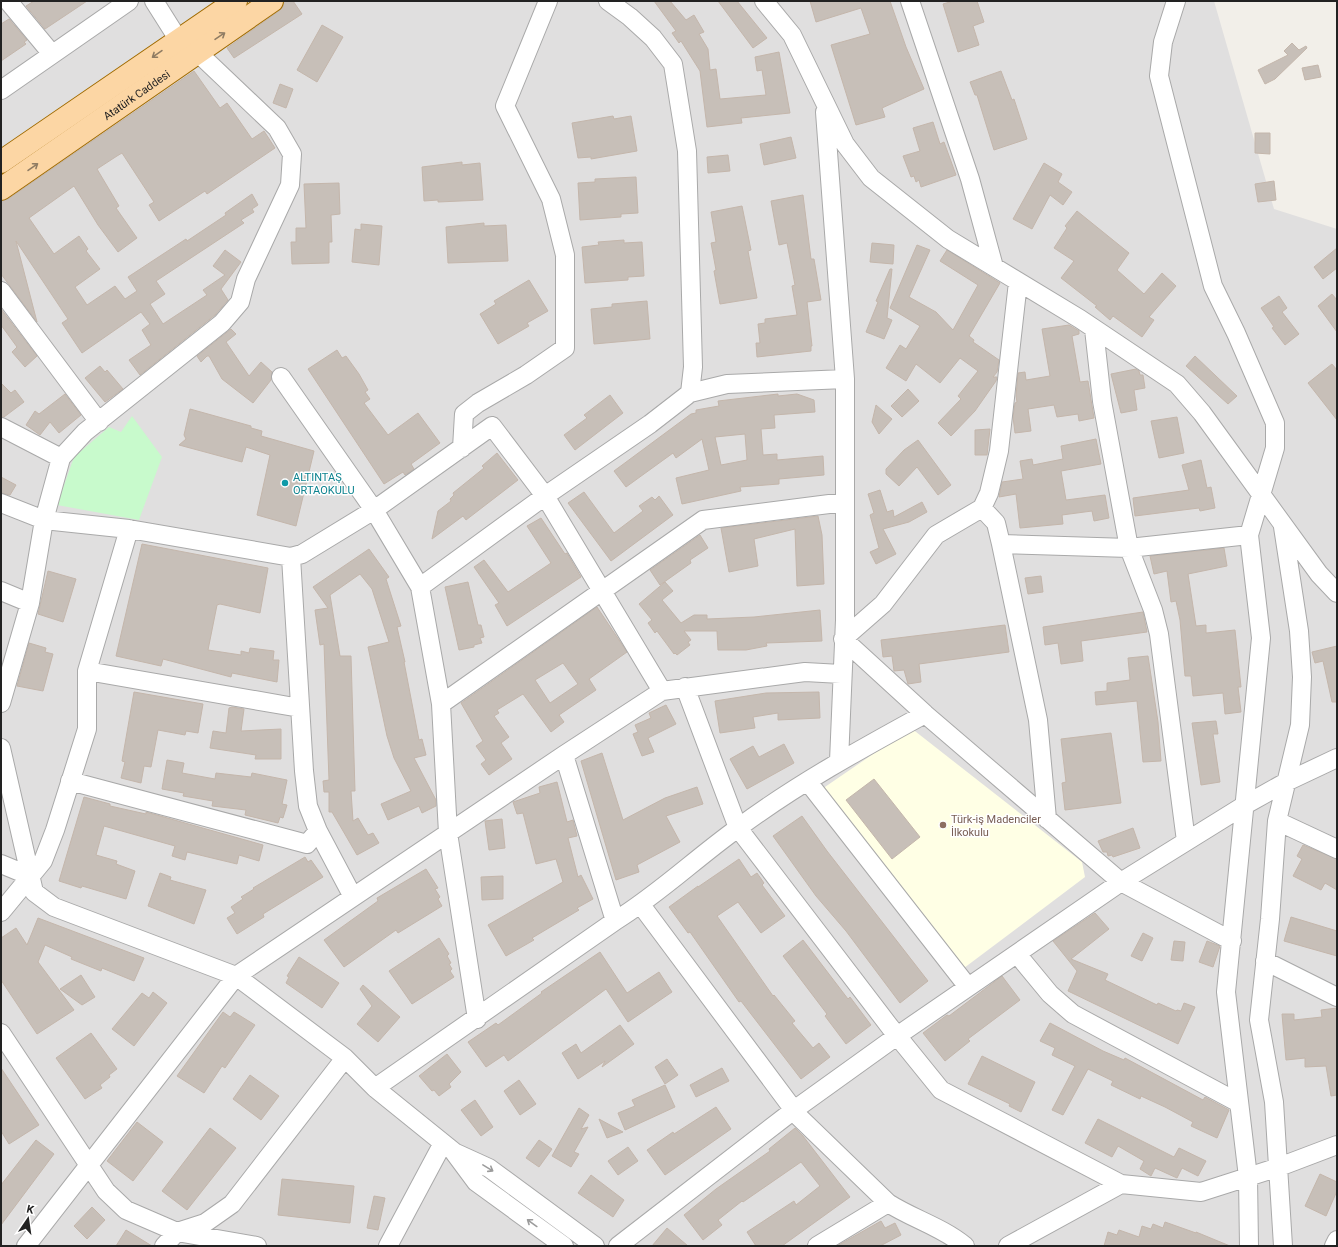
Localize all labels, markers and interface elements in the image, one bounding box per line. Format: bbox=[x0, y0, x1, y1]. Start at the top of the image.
one-way arrow bbox=[214, 32, 225, 40]
one-way arrow bbox=[152, 50, 163, 58]
street label: Atatürk Caddesi bbox=[101, 68, 173, 123]
one-way arrow bbox=[27, 163, 38, 171]
place label: ALTINTAŞ ORTAOKULU bbox=[293, 471, 355, 497]
marker: ALTINTAŞ ORTAOKULU bbox=[280, 478, 290, 488]
place label: Türk-iş Madenciler İlkokulu bbox=[951, 813, 1041, 839]
marker: Türk-iş Madenciler İlkokulu bbox=[938, 820, 948, 830]
one-way arrow bbox=[482, 1165, 494, 1173]
north arrow bbox=[8, 1199, 48, 1239]
text: K bbox=[25, 1203, 36, 1217]
one-way arrow bbox=[527, 1219, 538, 1227]

